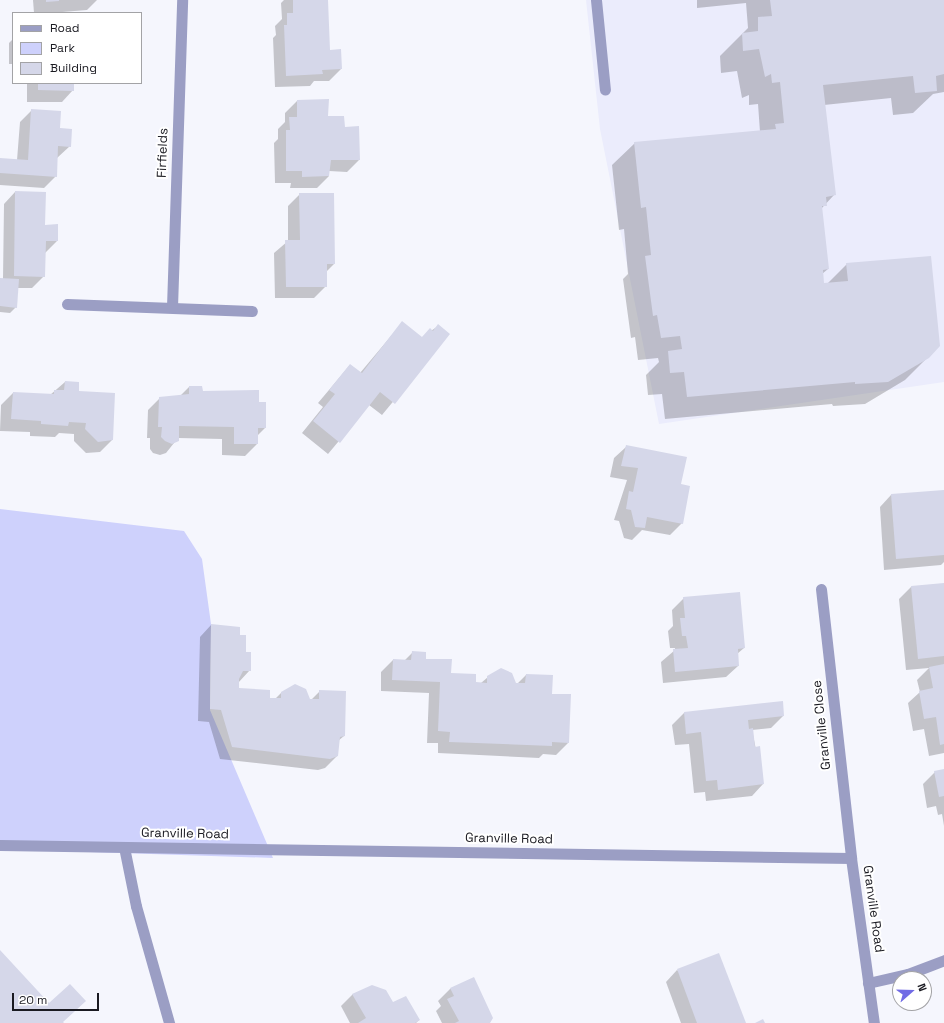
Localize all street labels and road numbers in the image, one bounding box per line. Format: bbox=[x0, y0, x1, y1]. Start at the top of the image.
street label: Firfields bbox=[154, 128, 172, 178]
street label: Granville Close bbox=[810, 679, 834, 771]
street label: Granville Road bbox=[141, 825, 229, 843]
street label: Granville Road bbox=[465, 830, 553, 848]
street label: Granville Road bbox=[859, 864, 887, 954]

